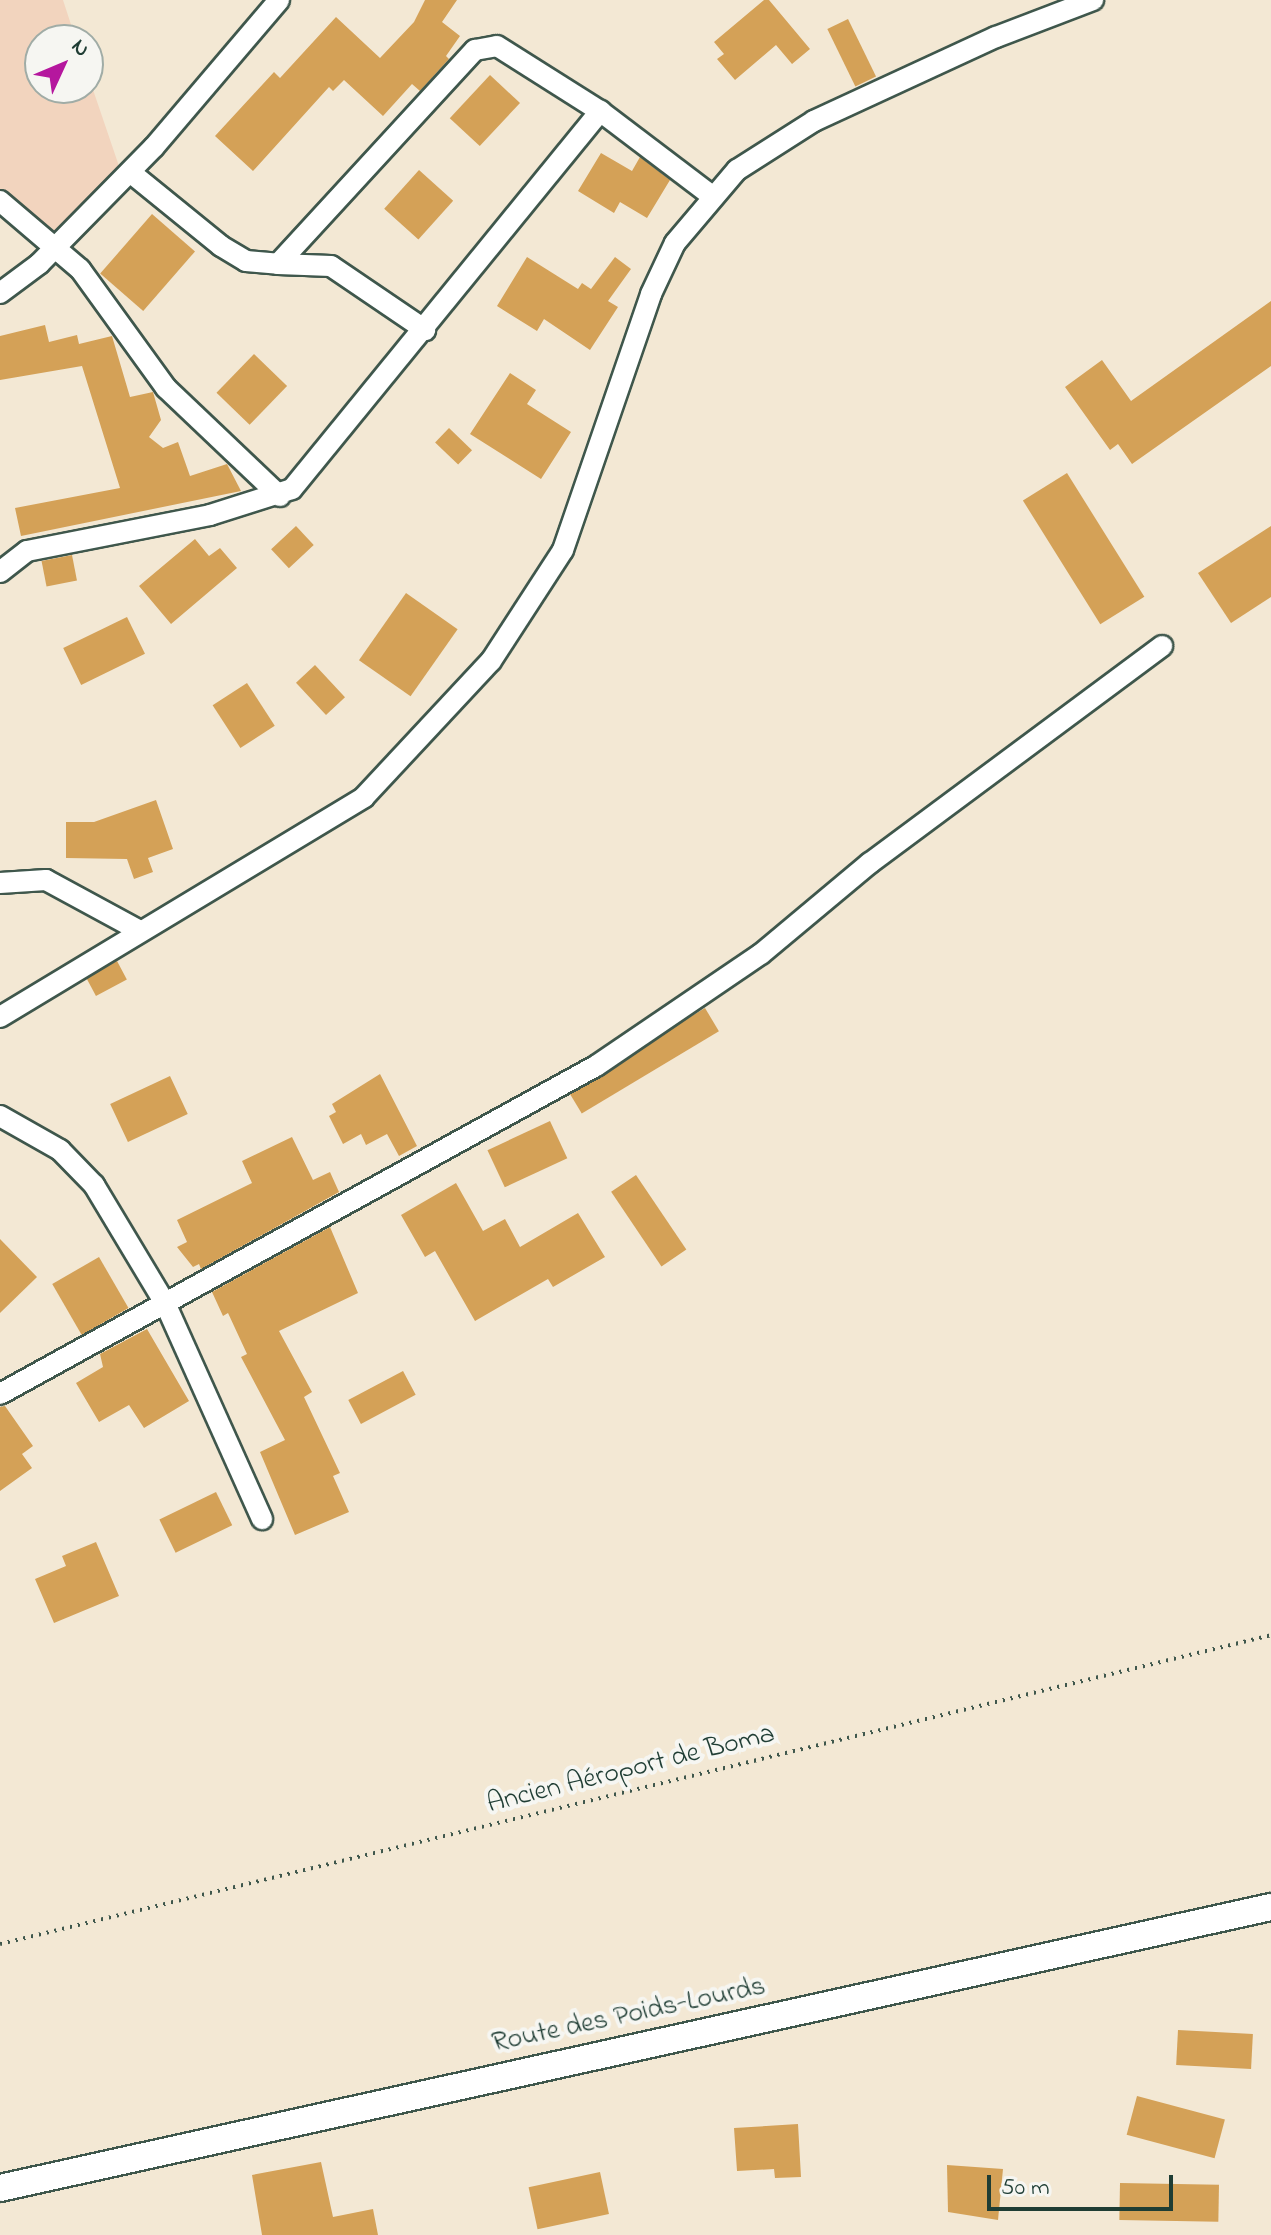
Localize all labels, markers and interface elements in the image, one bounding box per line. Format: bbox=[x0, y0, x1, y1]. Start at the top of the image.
north arrow bbox=[24, 24, 104, 104]
text: N bbox=[63, 32, 96, 65]
street label: Ancien Aéroport de Boma bbox=[484, 1718, 778, 1822]
street label: Route des Poids-Lourds bbox=[489, 1971, 769, 2061]
scale bar bbox=[991, 2159, 1177, 2209]
text: 50 m bbox=[1001, 2171, 1050, 2206]

